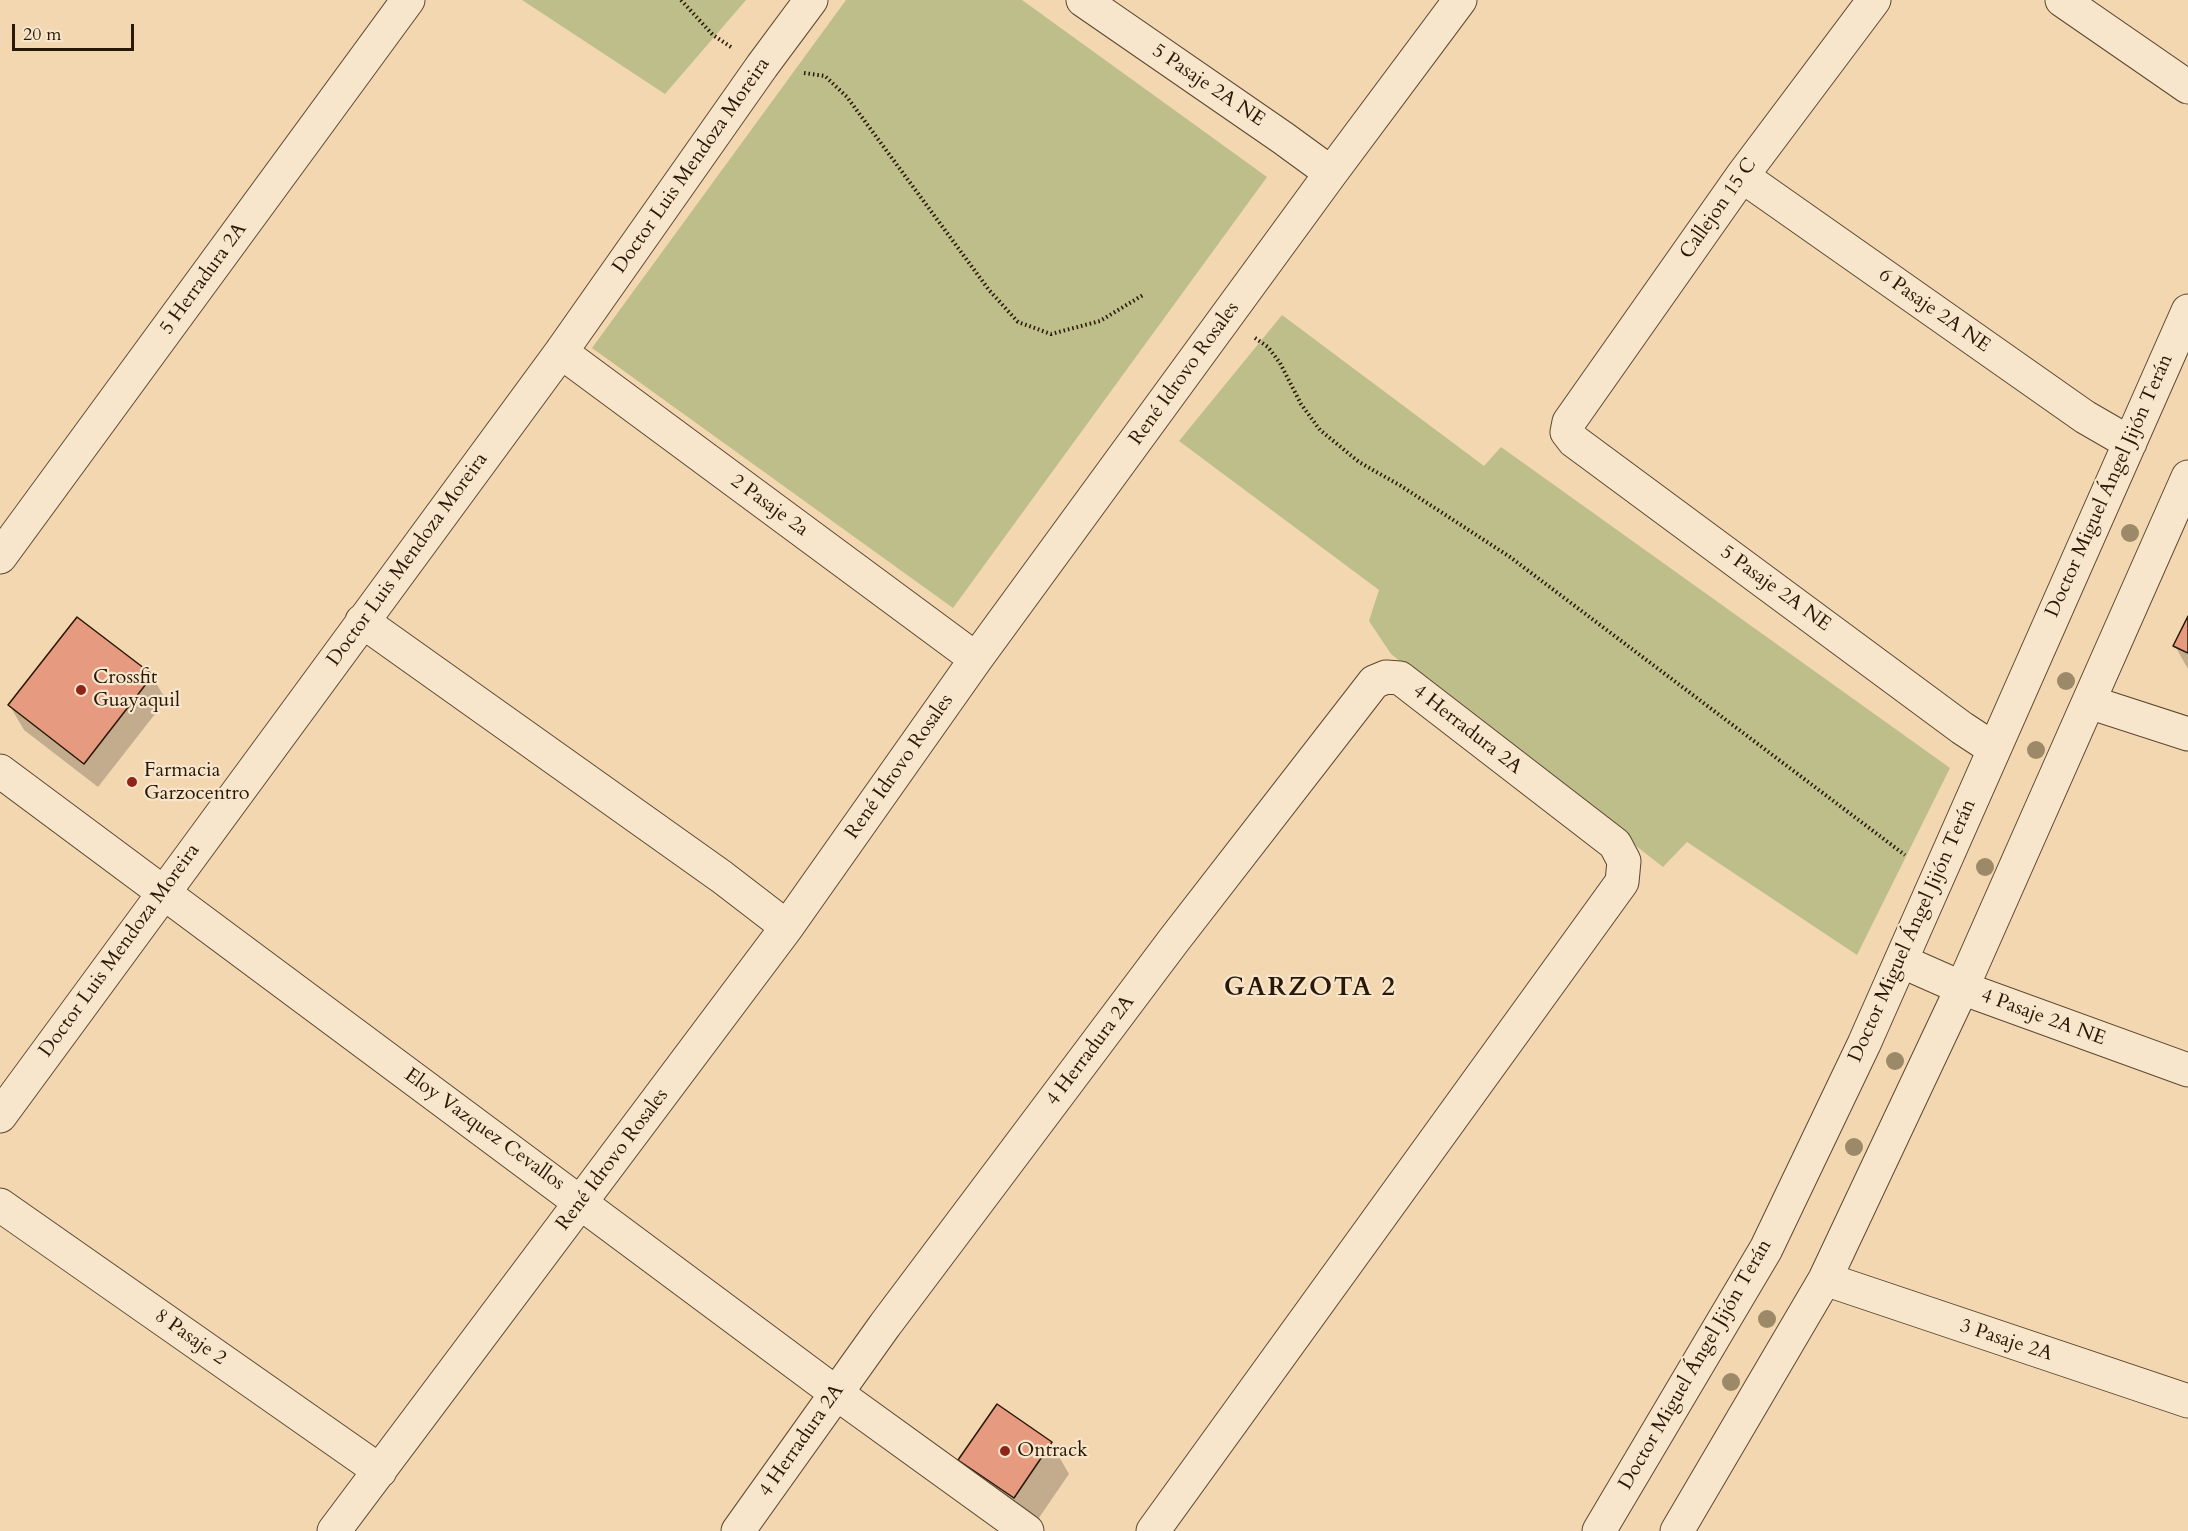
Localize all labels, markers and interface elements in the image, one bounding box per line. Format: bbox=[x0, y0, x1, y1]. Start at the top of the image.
scale bar bbox=[15, 12, 136, 50]
text: 20 m bbox=[23, 22, 62, 47]
street label: 5 Pasaje 2A NE bbox=[1147, 39, 1269, 133]
street label: Doctor Luis Mendoza Moreira bbox=[608, 53, 776, 279]
street label: Callejon 15 C bbox=[1675, 154, 1763, 264]
street label: 5 Herradura 2A bbox=[155, 219, 253, 339]
street label: 6 Pasaje 2A NE bbox=[1874, 264, 1994, 358]
street label: René Idrovo Rosales bbox=[1125, 298, 1245, 450]
street label: Doctor Miguel Ángel Jijón Terán bbox=[2041, 351, 2179, 621]
street label: Doctor Luis Mendoza Moreira bbox=[322, 449, 494, 671]
street label: 2 Pasaje 2a bbox=[725, 470, 813, 542]
street label: 5 Pasaje 2A NE bbox=[1715, 541, 1835, 637]
place label: Crossfit Guayaquil bbox=[93, 666, 180, 713]
street label: 4 Herradura 2A bbox=[1408, 680, 1526, 780]
marker: Crossfit Guayaquil bbox=[74, 683, 88, 697]
street label: René Idrovo Rosales bbox=[841, 690, 959, 844]
place label: Farmacia Garzocentro bbox=[144, 759, 250, 806]
marker: Farmacia Garzocentro bbox=[125, 775, 139, 789]
street label: Doctor Miguel Ángel Jijón Terán bbox=[1844, 796, 1982, 1066]
street label: Doctor Luis Mendoza Moreira bbox=[34, 840, 206, 1062]
district label: GARZOTA 2 bbox=[1224, 973, 1396, 1005]
street label: 4 Pasaje 2A NE bbox=[1977, 984, 2109, 1052]
street label: 4 Herradura 2A bbox=[1042, 991, 1140, 1111]
street label: Eloy Vazquez Cevallos bbox=[399, 1064, 569, 1196]
street label: René Idrovo Rosales bbox=[552, 1084, 674, 1236]
street label: Doctor Miguel Ángel Jijón Terán bbox=[1614, 1236, 1778, 1494]
street label: 8 Pasaje 2 bbox=[150, 1305, 230, 1371]
street label: 3 Pasaje 2A bbox=[1957, 1315, 2055, 1367]
street label: 4 Herradura 2A bbox=[754, 1380, 850, 1502]
place label: Ontrack bbox=[1017, 1439, 1088, 1463]
marker: Ontrack bbox=[998, 1444, 1012, 1458]

